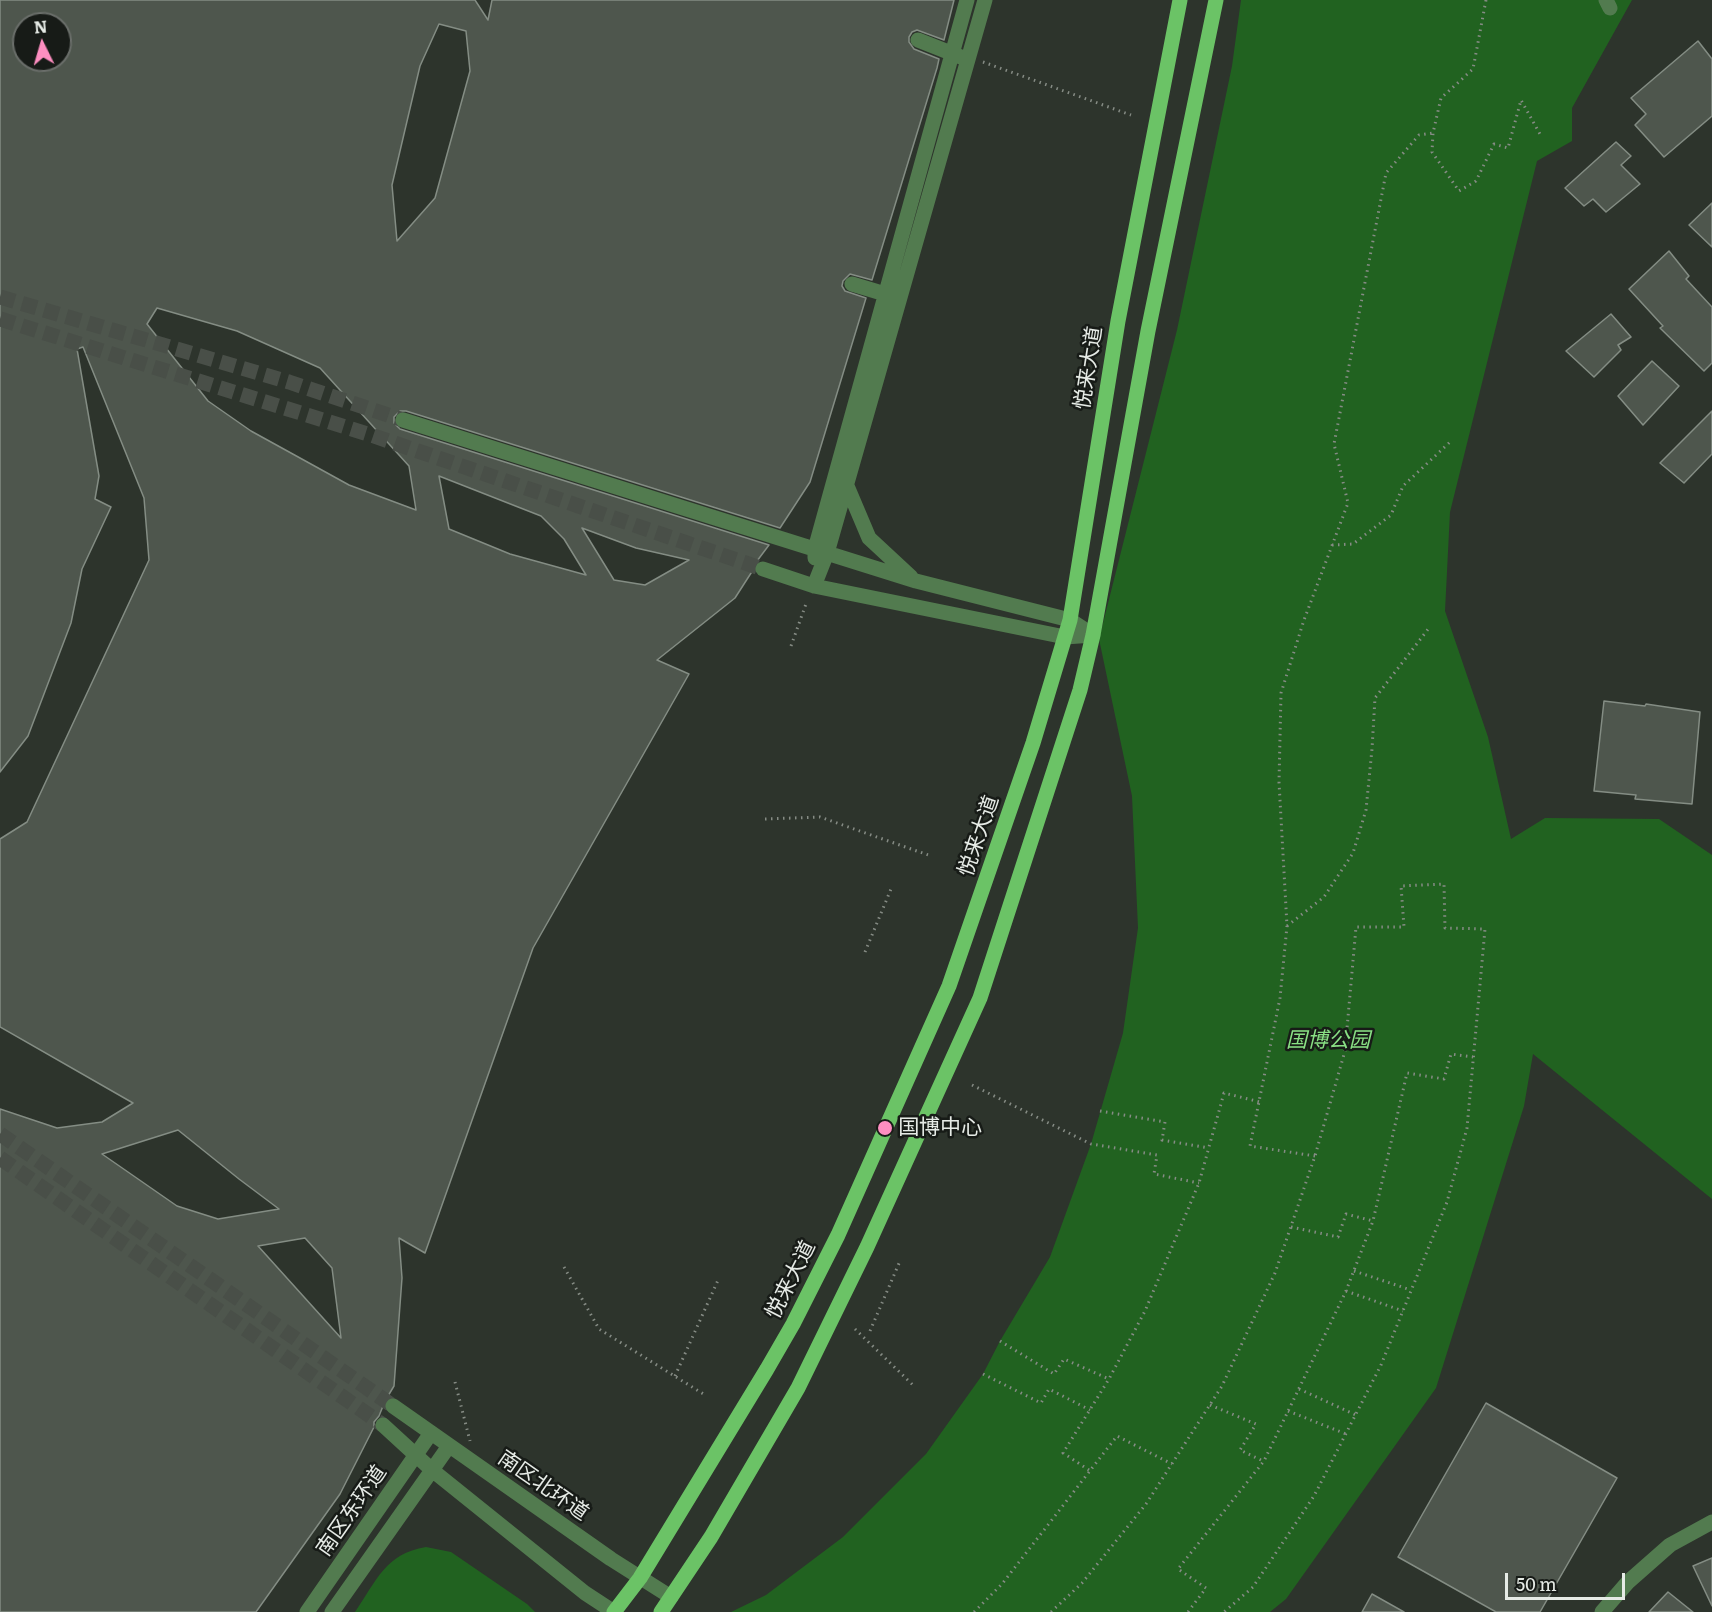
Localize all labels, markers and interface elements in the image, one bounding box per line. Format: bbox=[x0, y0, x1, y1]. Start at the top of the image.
north arrow bbox=[12, 12, 72, 72]
text: N bbox=[33, 14, 48, 39]
street label: 悦来大道 bbox=[1070, 325, 1108, 411]
street label: 悦来大道 bbox=[953, 792, 1005, 880]
park label: 国博公园 bbox=[1286, 1028, 1370, 1054]
place label: 国博中心 bbox=[898, 1115, 982, 1141]
marker: 国博中心 bbox=[876, 1119, 894, 1137]
street label: 悦来大道 bbox=[761, 1237, 821, 1323]
street label: 南区北环道 bbox=[493, 1446, 593, 1526]
street label: 南区东环道 bbox=[312, 1461, 392, 1561]
scale bar bbox=[1508, 1561, 1628, 1599]
text: 50 m bbox=[1516, 1570, 1557, 1597]

